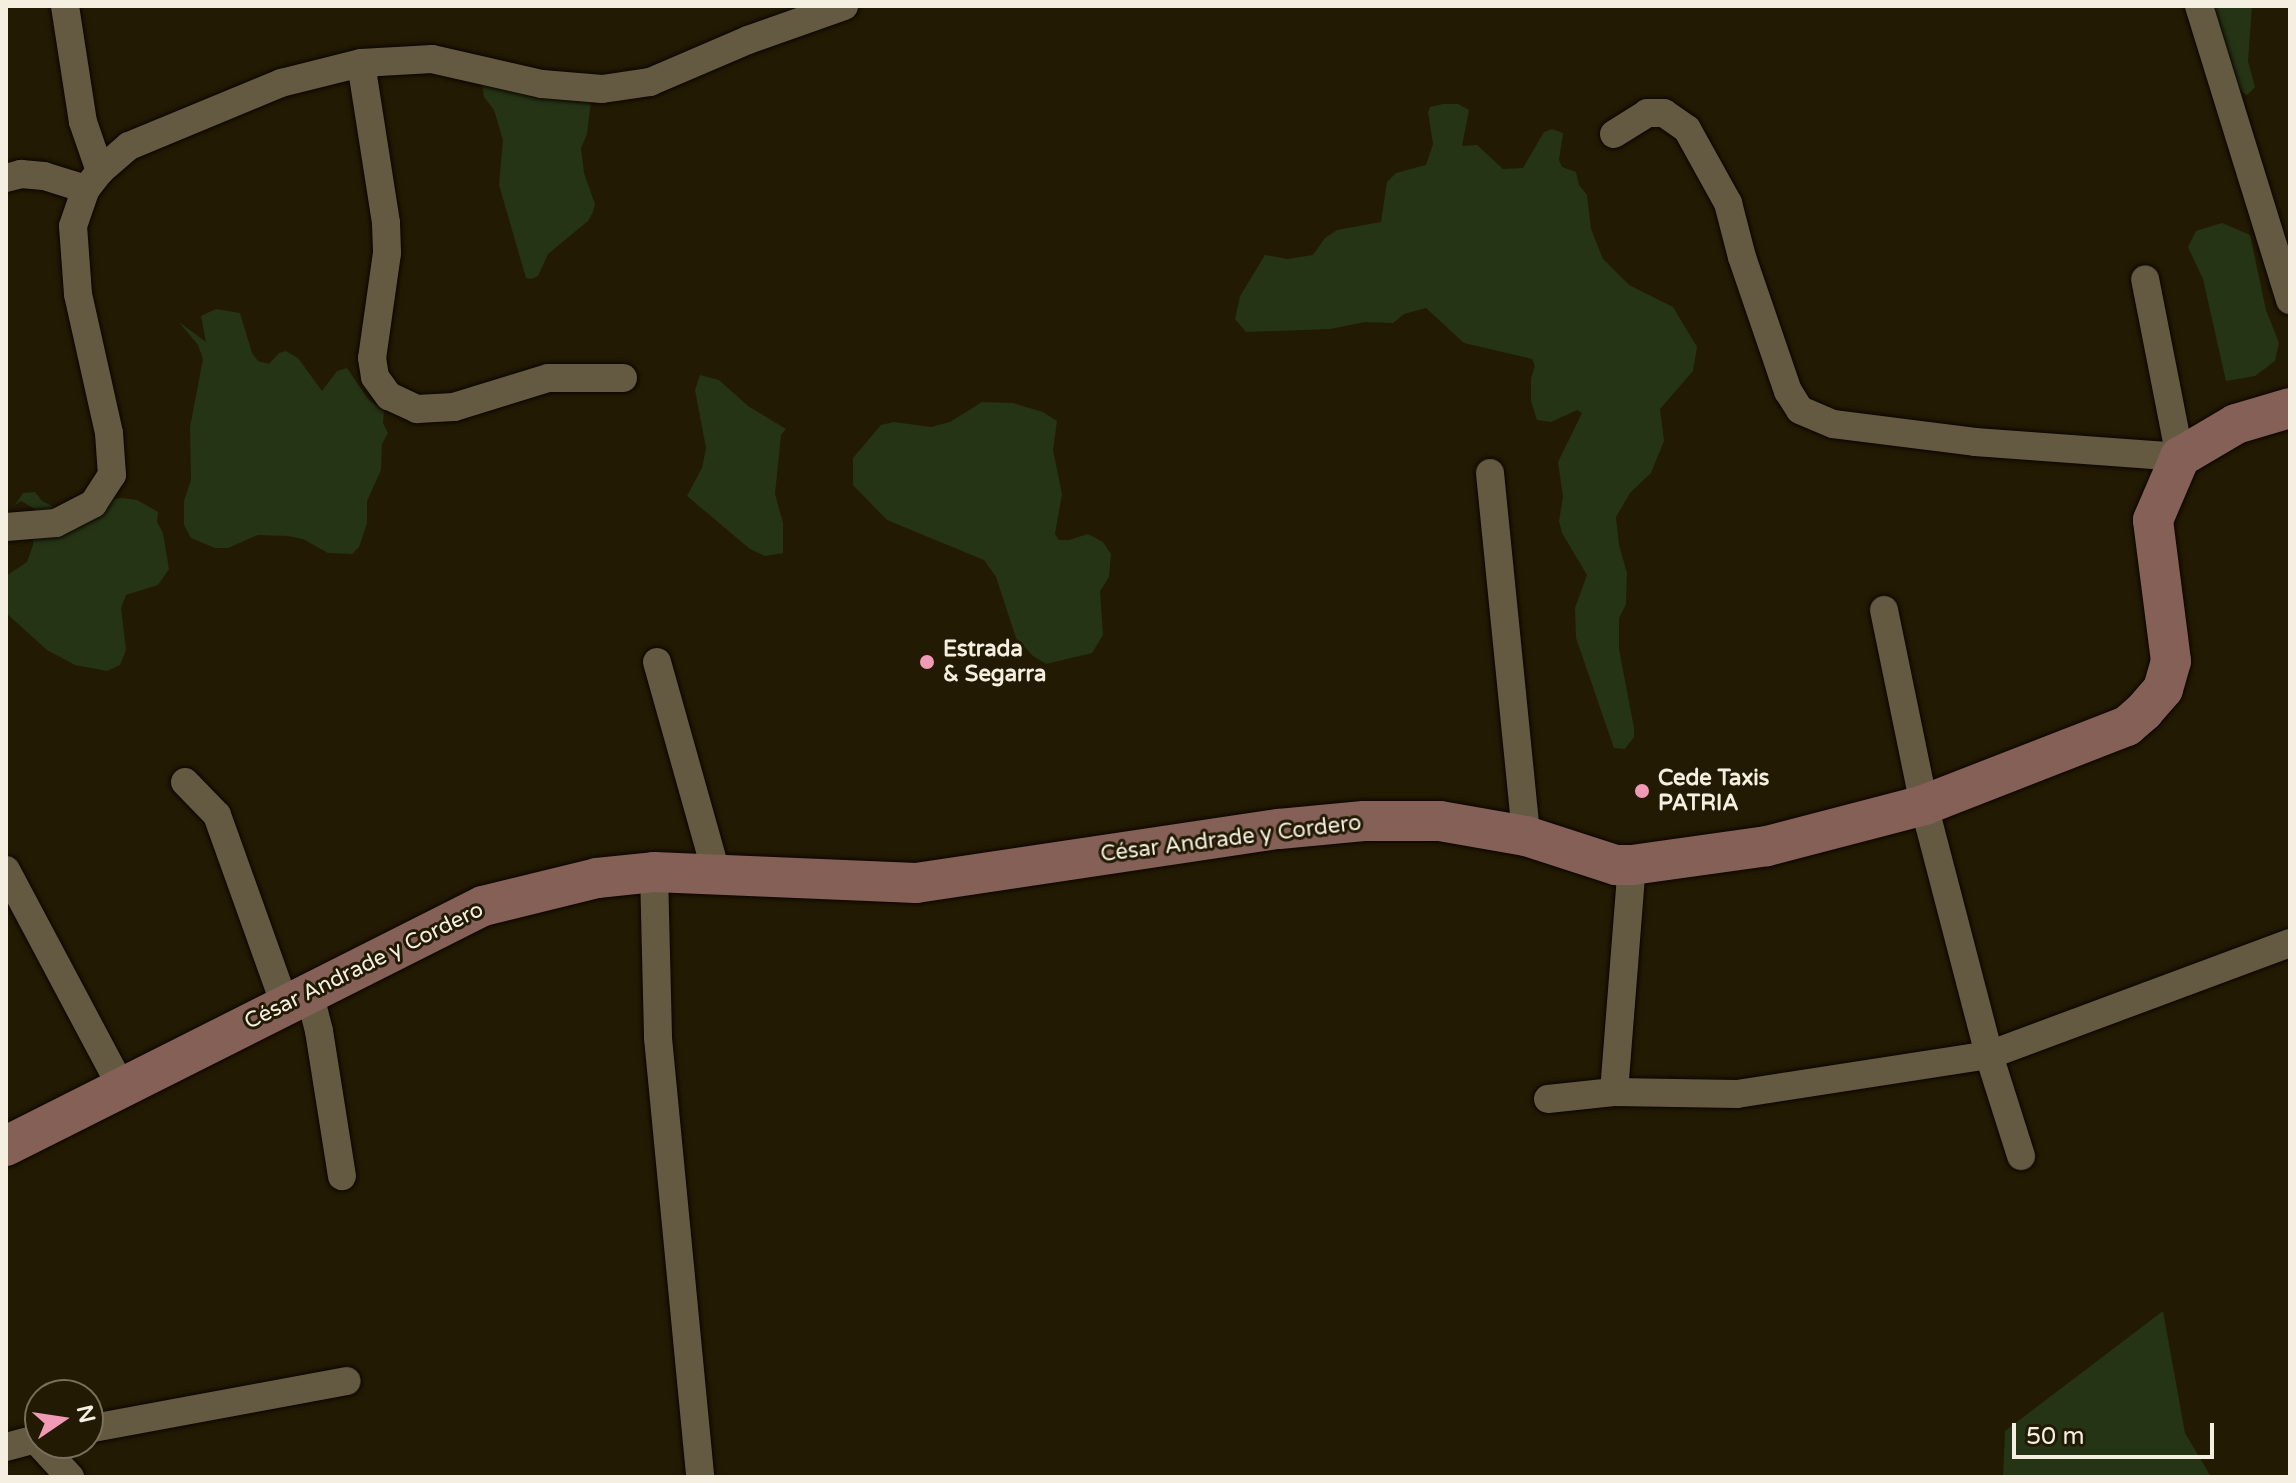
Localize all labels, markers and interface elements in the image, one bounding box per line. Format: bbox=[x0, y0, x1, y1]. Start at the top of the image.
place label: Estrada & Segarra bbox=[943, 636, 1046, 688]
marker: Estrada & Segarra bbox=[918, 653, 936, 671]
place label: Cede Taxis PATRIA bbox=[1658, 765, 1769, 816]
marker: Cede Taxis PATRIA bbox=[1633, 782, 1651, 800]
street label: César Andrade y Cordero bbox=[1099, 810, 1363, 868]
street label: César Andrade y Cordero bbox=[240, 897, 488, 1035]
north arrow bbox=[24, 1379, 104, 1459]
text: N bbox=[71, 1403, 100, 1426]
scale bar bbox=[2016, 1407, 2218, 1457]
text: 50 m bbox=[2026, 1422, 2084, 1451]

